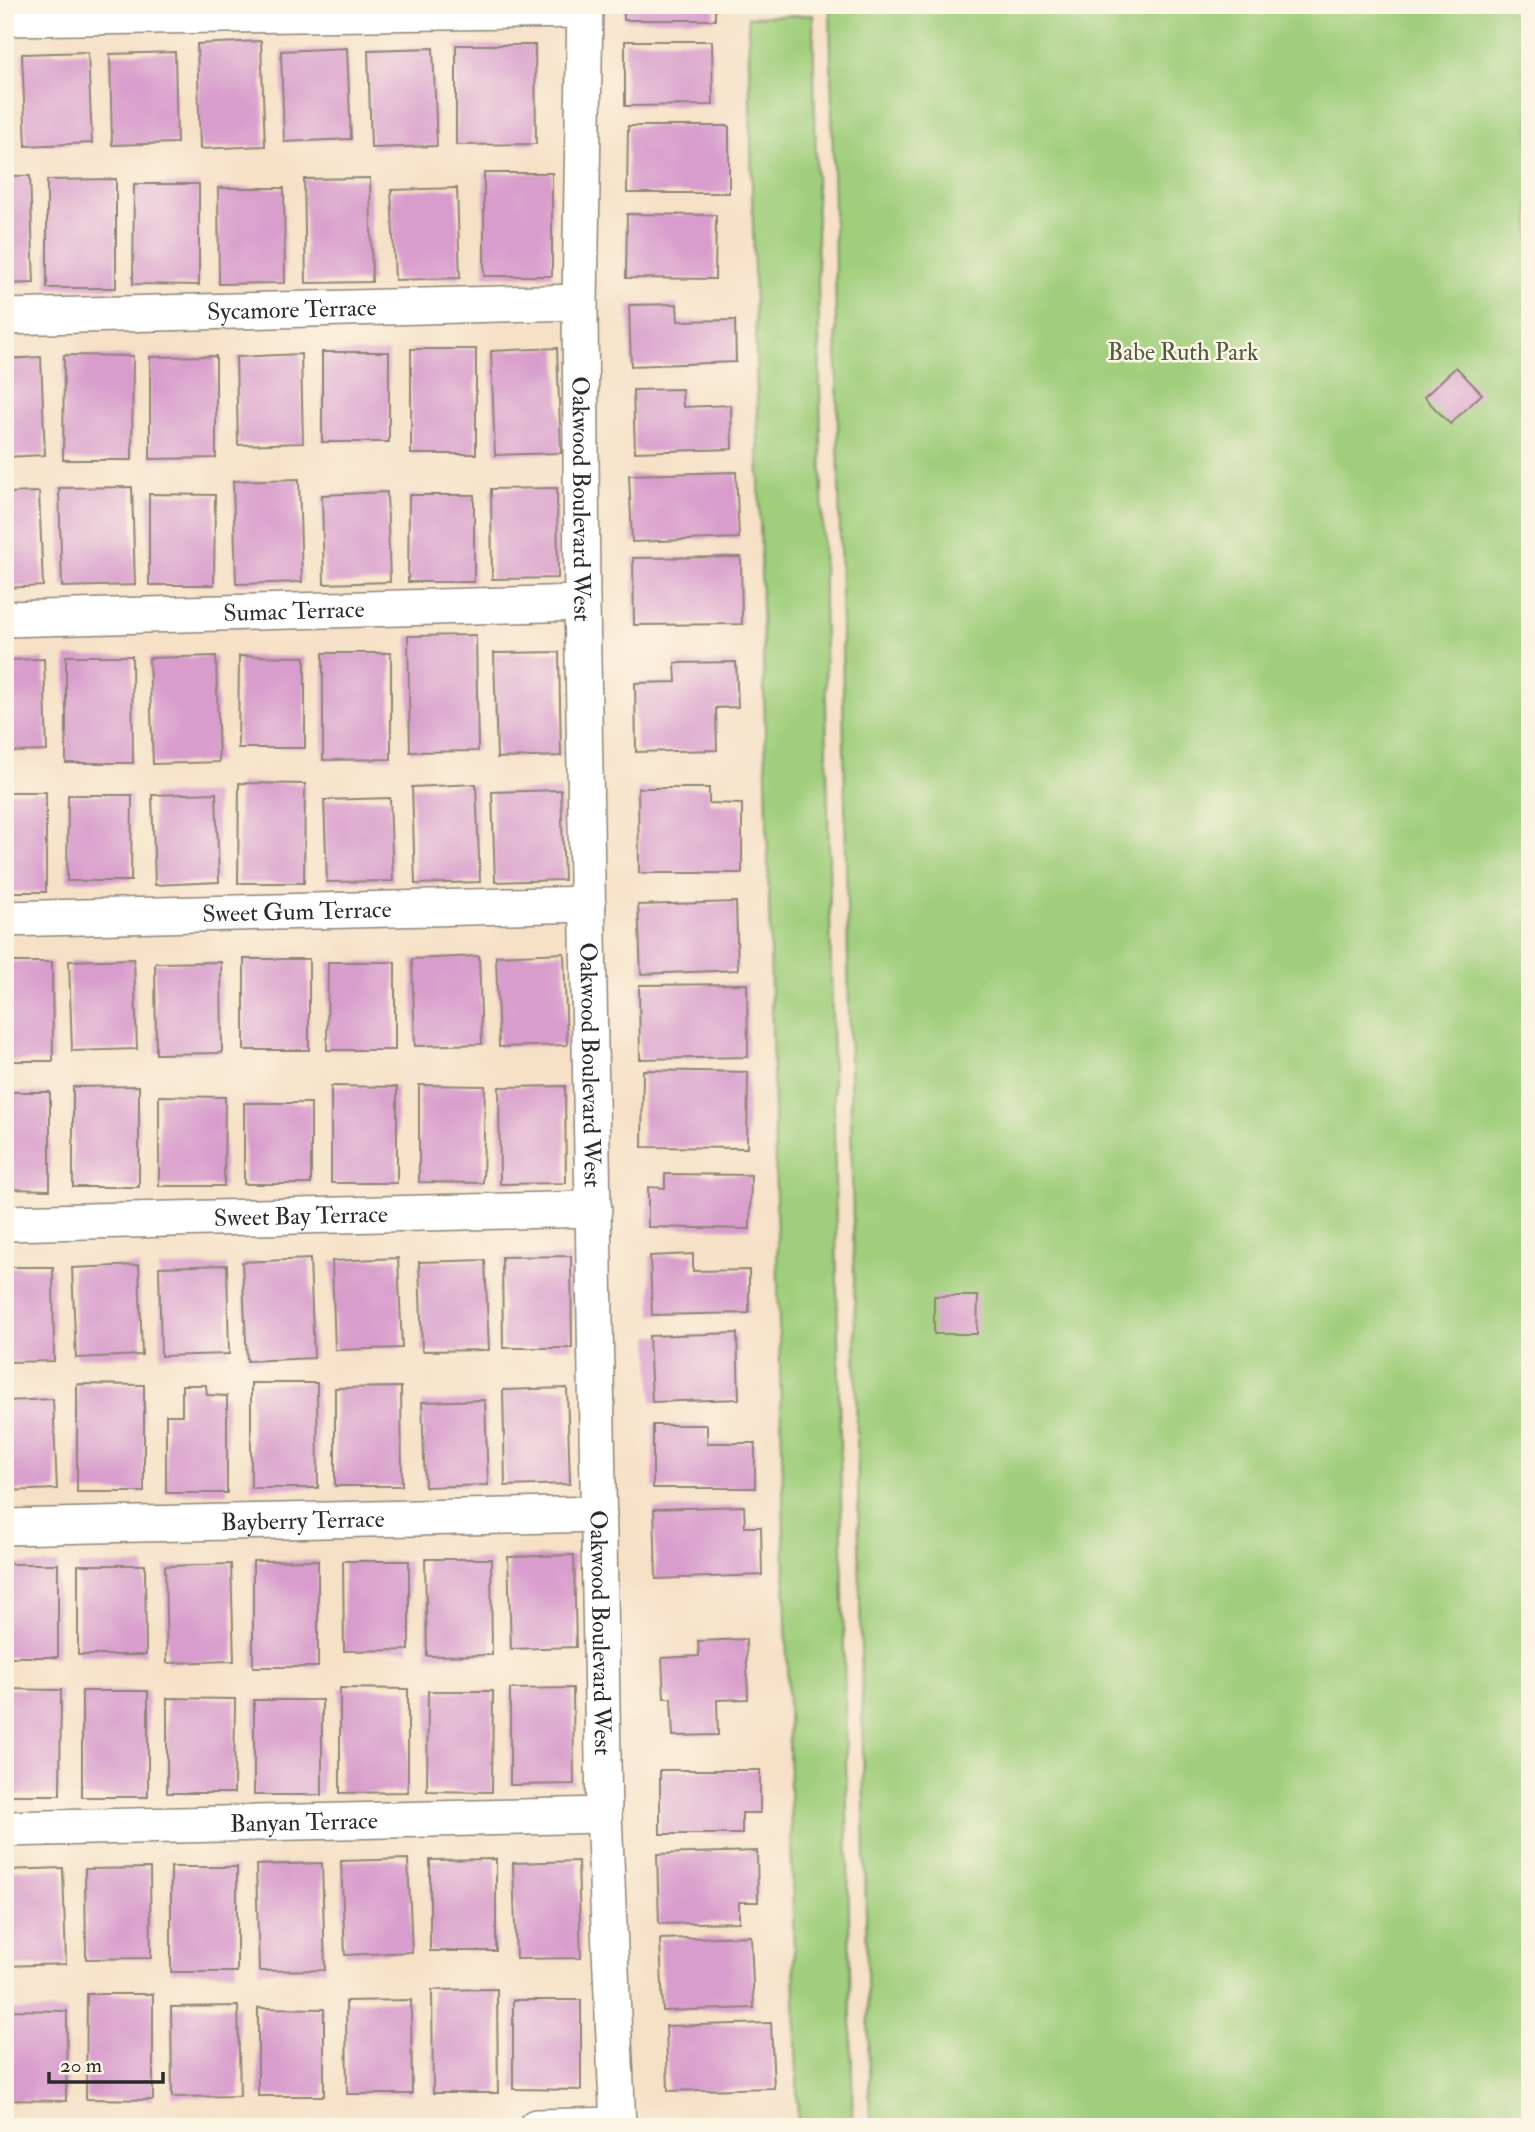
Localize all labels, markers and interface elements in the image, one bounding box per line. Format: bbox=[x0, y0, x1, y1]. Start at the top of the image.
street label: Sycamore Terrace bbox=[207, 292, 377, 327]
park label: Babe Ruth Park bbox=[1108, 337, 1259, 368]
street label: Oakwood Boulevard West bbox=[565, 376, 598, 622]
street label: Sumac Terrace bbox=[223, 594, 365, 628]
street label: Sweet Gum Terrace bbox=[202, 894, 392, 929]
street label: Oakwood Boulevard West bbox=[573, 942, 608, 1188]
street label: Sweet Bay Terrace bbox=[214, 1198, 388, 1234]
street label: Bayberry Terrace bbox=[221, 1503, 385, 1538]
street label: Oakwood Boulevard West bbox=[583, 1510, 618, 1756]
street label: Banyan Terrace bbox=[230, 1805, 378, 1839]
scale bar bbox=[49, 2041, 163, 2085]
text: 20 m bbox=[60, 2052, 102, 2079]

